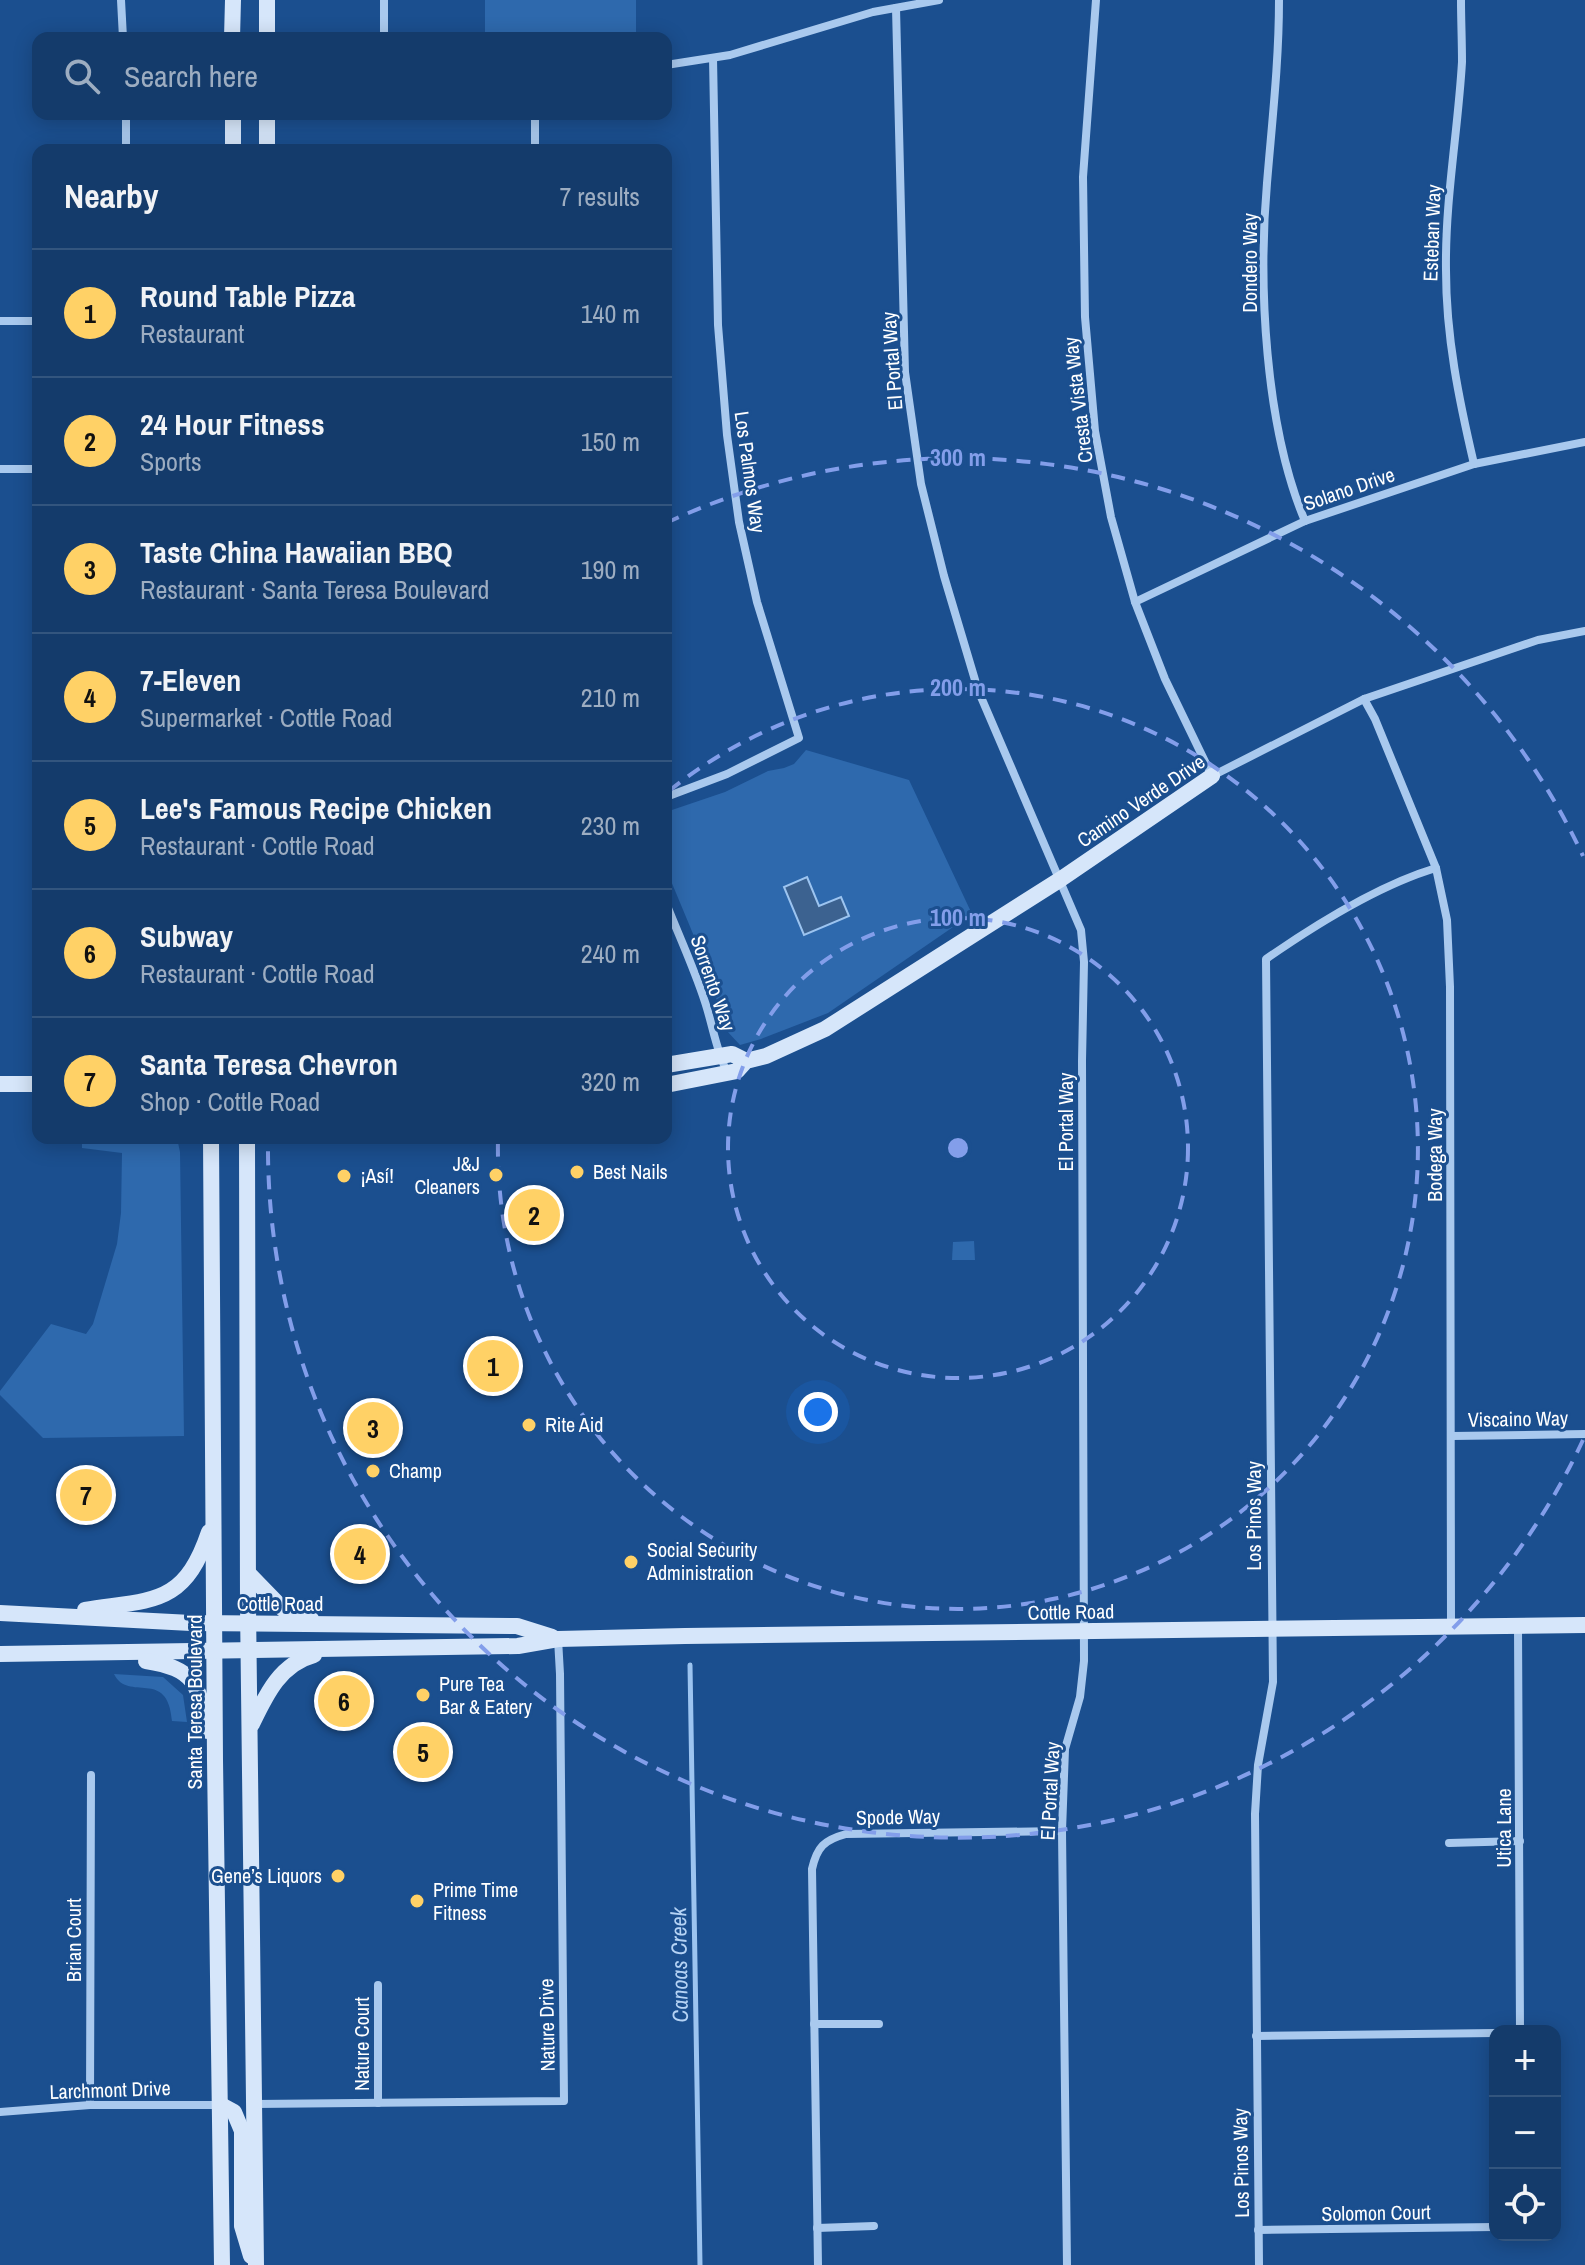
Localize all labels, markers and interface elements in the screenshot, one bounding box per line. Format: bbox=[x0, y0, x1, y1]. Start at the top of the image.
search box bbox=[32, 32, 672, 120]
icon: search bbox=[60, 54, 104, 98]
text: Search here bbox=[124, 56, 258, 96]
text: Nearby bbox=[64, 173, 159, 219]
text: 7 results bbox=[559, 179, 640, 214]
street label: Esteban Way bbox=[1416, 183, 1447, 282]
street label: Dondero Way bbox=[1236, 212, 1263, 313]
text: Round Table Pizza bbox=[140, 276, 356, 316]
text: 1 bbox=[84, 296, 96, 331]
text: 140 m bbox=[581, 296, 640, 331]
street label: El Portal Way bbox=[875, 310, 908, 411]
text: Restaurant bbox=[140, 316, 244, 351]
street label: Cresta Vista Way bbox=[1056, 335, 1099, 465]
text: 24 Hour Fitness bbox=[140, 404, 325, 444]
street label: Los Palmos Way bbox=[729, 409, 772, 535]
text: 2 bbox=[84, 424, 96, 459]
text: 150 m bbox=[581, 424, 640, 459]
text: 300 m bbox=[930, 441, 986, 473]
text: Sports bbox=[140, 444, 202, 479]
street label: Solano Drive bbox=[1300, 460, 1398, 517]
text: Taste China Hawaiian BBQ bbox=[140, 532, 453, 572]
text: 3 bbox=[84, 552, 96, 587]
text: 190 m bbox=[581, 552, 640, 587]
text: Restaurant · Santa Teresa Boulevard bbox=[140, 572, 489, 607]
text: 7-Eleven bbox=[140, 660, 241, 700]
text: 200 m bbox=[930, 671, 986, 703]
text: 4 bbox=[84, 680, 96, 715]
text: 210 m bbox=[581, 680, 640, 715]
text: Supermarket · Cottle Road bbox=[140, 700, 392, 735]
street label: Camino Verde Drive bbox=[1072, 748, 1210, 853]
text: Lee's Famous Recipe Chicken bbox=[140, 788, 492, 828]
text: 5 bbox=[84, 808, 96, 843]
text: 230 m bbox=[581, 808, 640, 843]
text: Restaurant · Cottle Road bbox=[140, 828, 375, 863]
text: 100 m bbox=[930, 901, 986, 933]
text: Subway bbox=[140, 916, 233, 956]
street label: Sorrento Way bbox=[684, 931, 743, 1035]
text: 6 bbox=[84, 936, 96, 971]
text: 240 m bbox=[581, 936, 640, 971]
text: Restaurant · Cottle Road bbox=[140, 956, 375, 991]
text: Santa Teresa Chevron bbox=[140, 1044, 398, 1084]
text: 7 bbox=[84, 1064, 96, 1099]
text: 320 m bbox=[581, 1064, 640, 1099]
street label: El Portal Way bbox=[1052, 1072, 1079, 1171]
text: Shop · Cottle Road bbox=[140, 1084, 320, 1119]
street label: Bodega Way bbox=[1421, 1108, 1448, 1202]
centre of rings bbox=[944, 1134, 972, 1162]
place label: J&J Cleaners bbox=[414, 1150, 480, 1200]
place label: Best Nails bbox=[593, 1158, 668, 1185]
place label: ¡Así! bbox=[360, 1162, 394, 1189]
marker: Best Nails bbox=[568, 1163, 586, 1181]
marker: J&J Cleaners bbox=[487, 1166, 505, 1184]
marker: ¡Así! bbox=[335, 1167, 353, 1185]
pin: 2 bbox=[508, 1185, 560, 1245]
pin: 1 bbox=[467, 1336, 519, 1396]
your location bbox=[798, 1392, 838, 1432]
pin: 3 bbox=[347, 1398, 399, 1458]
street label: Viscaino Way bbox=[1468, 1404, 1569, 1433]
place label: Rite Aid bbox=[545, 1411, 603, 1438]
marker: Rite Aid bbox=[520, 1416, 538, 1434]
place label: Champ bbox=[389, 1457, 442, 1484]
street label: Los Pinos Way bbox=[1240, 1460, 1267, 1571]
marker: Champ bbox=[364, 1462, 382, 1480]
pin: 7 bbox=[60, 1465, 112, 1525]
pin: 4 bbox=[334, 1524, 386, 1584]
place label: Social Security Administration bbox=[646, 1536, 758, 1586]
marker: Social Security Administration bbox=[622, 1553, 640, 1571]
street label: Cottle Road bbox=[237, 1590, 323, 1617]
street label: Cottle Road bbox=[1027, 1597, 1115, 1626]
street label: Santa Teresa Boulevard bbox=[181, 1615, 208, 1789]
place label: Pure Tea Bar & Eatery bbox=[439, 1670, 533, 1720]
pin: 6 bbox=[318, 1671, 370, 1731]
marker: Pure Tea Bar & Eatery bbox=[414, 1686, 432, 1704]
pin: 5 bbox=[397, 1722, 449, 1782]
street label: El Portal Way bbox=[1033, 1740, 1066, 1841]
street label: Utica Lane bbox=[1490, 1788, 1517, 1868]
street label: Spode Way bbox=[856, 1802, 941, 1831]
place label: Gene’s Liquors bbox=[211, 1862, 322, 1889]
marker: Gene’s Liquors bbox=[329, 1867, 347, 1885]
place label: Prime Time Fitness bbox=[433, 1876, 518, 1926]
marker: Prime Time Fitness bbox=[408, 1892, 426, 1910]
street label: Brian Court bbox=[60, 1898, 87, 1982]
water label: Canoas Creek bbox=[663, 1906, 695, 2023]
street label: Nature Drive bbox=[532, 1978, 561, 2072]
street label: Nature Court bbox=[348, 1997, 375, 2091]
map controls bbox=[1489, 2025, 1561, 2241]
button: + bbox=[1489, 2025, 1561, 2097]
street label: Larchmont Drive bbox=[49, 2074, 171, 2105]
button: − bbox=[1489, 2097, 1561, 2169]
street label: Los Pinos Way bbox=[1226, 2107, 1255, 2218]
button: locate bbox=[1489, 2169, 1561, 2241]
street label: Solomon Court bbox=[1321, 2198, 1431, 2227]

